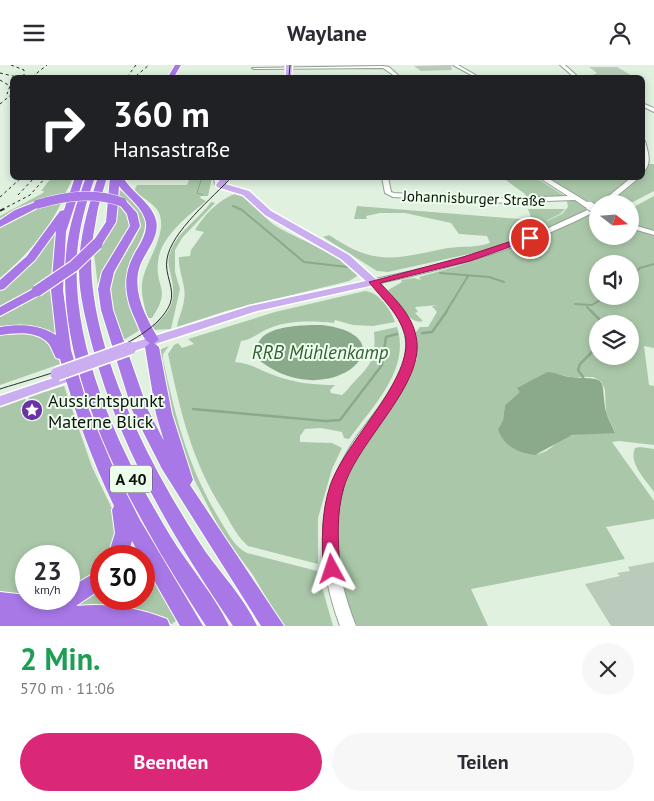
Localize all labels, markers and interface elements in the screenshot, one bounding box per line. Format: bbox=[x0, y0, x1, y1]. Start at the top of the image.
icon: menu bbox=[20, 19, 48, 47]
text: Waylane bbox=[287, 19, 367, 47]
icon: person bbox=[606, 19, 634, 47]
text: 360 m bbox=[113, 91, 210, 137]
icon: right bbox=[30, 95, 95, 160]
text: Hansastraße bbox=[113, 135, 230, 163]
street label: Johannisburger Straße bbox=[401, 186, 546, 210]
north arrow bbox=[589, 195, 639, 245]
map controls bbox=[589, 195, 639, 365]
pin bbox=[509, 217, 551, 259]
icon: arrive bbox=[516, 224, 544, 252]
button: sound bbox=[589, 255, 639, 305]
button: layers bbox=[589, 315, 639, 365]
water label: RRB Mühlenkamp bbox=[252, 340, 389, 364]
place label: Aussichtspunkt Materne Blick bbox=[48, 389, 164, 433]
place icon: Aussichtspunkt Materne Blick bbox=[20, 398, 44, 422]
road number: A 40 bbox=[110, 465, 152, 493]
position arrow bbox=[305, 542, 357, 594]
speed limit sign: 30 bbox=[90, 545, 155, 610]
text: 23 bbox=[33, 555, 62, 587]
text: km/h bbox=[34, 582, 61, 597]
text: 2 Min. bbox=[20, 639, 100, 678]
button: close bbox=[582, 643, 634, 695]
text: 570 m · 11:06 bbox=[20, 678, 115, 698]
button: Beenden bbox=[20, 733, 322, 791]
button: Teilen bbox=[332, 733, 634, 791]

